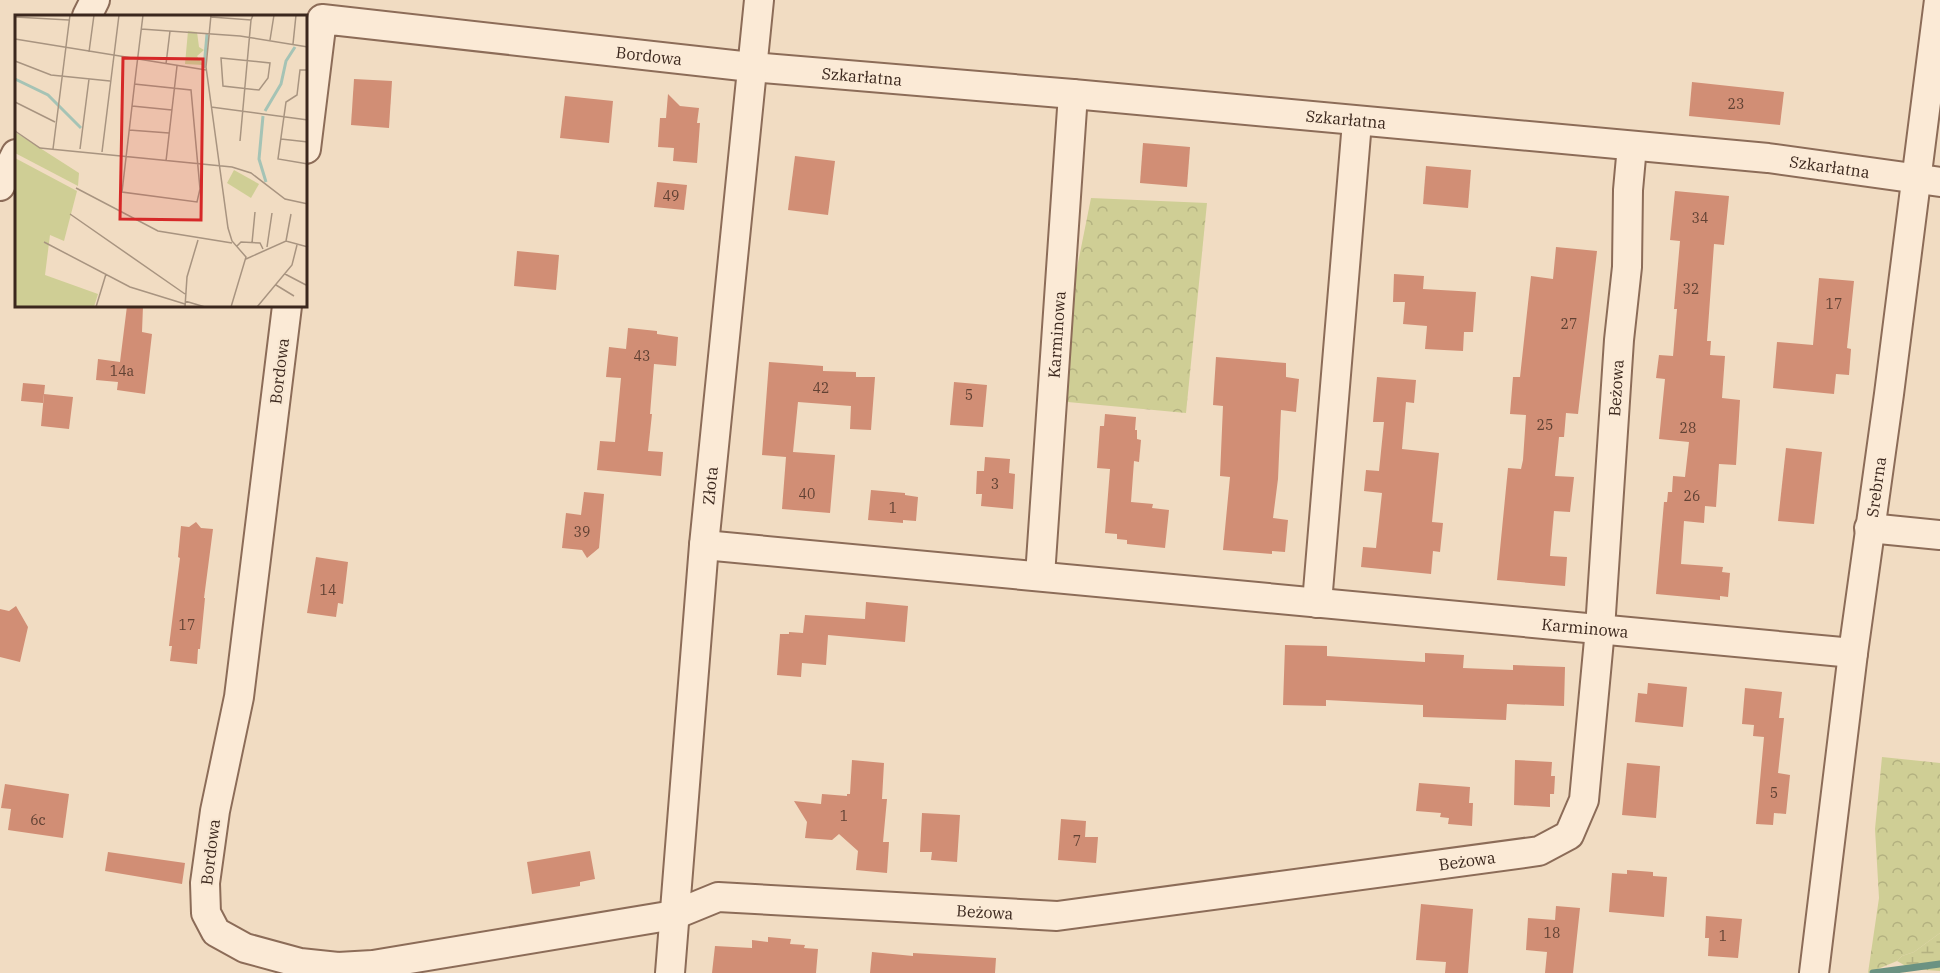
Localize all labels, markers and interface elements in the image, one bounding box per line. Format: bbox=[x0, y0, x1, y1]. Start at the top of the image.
inset map bbox=[15, 15, 308, 308]
street label: Bordowa bbox=[615, 42, 683, 69]
street label: Szkarłatna bbox=[821, 63, 903, 90]
house number: 23 bbox=[1728, 95, 1744, 113]
street label: Szkarłatna bbox=[1305, 105, 1387, 133]
street label: Szkarłatna bbox=[1788, 151, 1871, 182]
house number: 49 bbox=[663, 187, 679, 205]
house number: 34 bbox=[1692, 209, 1708, 227]
house number: 32 bbox=[1683, 280, 1699, 298]
street label: Karminowa bbox=[1044, 290, 1070, 379]
house number: 17 bbox=[1826, 295, 1842, 313]
house number: 27 bbox=[1561, 315, 1577, 333]
street label: Bordowa bbox=[265, 337, 293, 405]
house number: 43 bbox=[634, 347, 650, 365]
street label: Beżowa bbox=[1604, 358, 1628, 417]
house number: 14a bbox=[110, 362, 135, 380]
house number: 42 bbox=[813, 379, 829, 397]
house number: 5 bbox=[965, 386, 973, 404]
house number: 25 bbox=[1537, 416, 1553, 434]
house number: 28 bbox=[1680, 419, 1696, 437]
street label: Srebrna bbox=[1862, 455, 1890, 518]
street label: Złota bbox=[698, 465, 722, 506]
house number: 3 bbox=[991, 475, 999, 493]
house number: 40 bbox=[799, 485, 815, 503]
house number: 26 bbox=[1684, 487, 1700, 505]
house number: 1 bbox=[889, 499, 897, 517]
house number: 39 bbox=[574, 523, 590, 541]
house number: 14 bbox=[320, 581, 336, 599]
street label: Karminowa bbox=[1541, 614, 1630, 642]
house number: 17 bbox=[179, 616, 195, 634]
house number: 5 bbox=[1770, 784, 1778, 802]
house number: 1 bbox=[840, 807, 848, 825]
house number: 6c bbox=[30, 811, 46, 829]
street label: Bordowa bbox=[196, 818, 224, 886]
house number: 7 bbox=[1073, 832, 1081, 850]
street label: Beżowa bbox=[1437, 847, 1497, 874]
street label: Beżowa bbox=[956, 900, 1014, 924]
house number: 18 bbox=[1544, 924, 1560, 942]
house number: 1 bbox=[1719, 927, 1727, 945]

